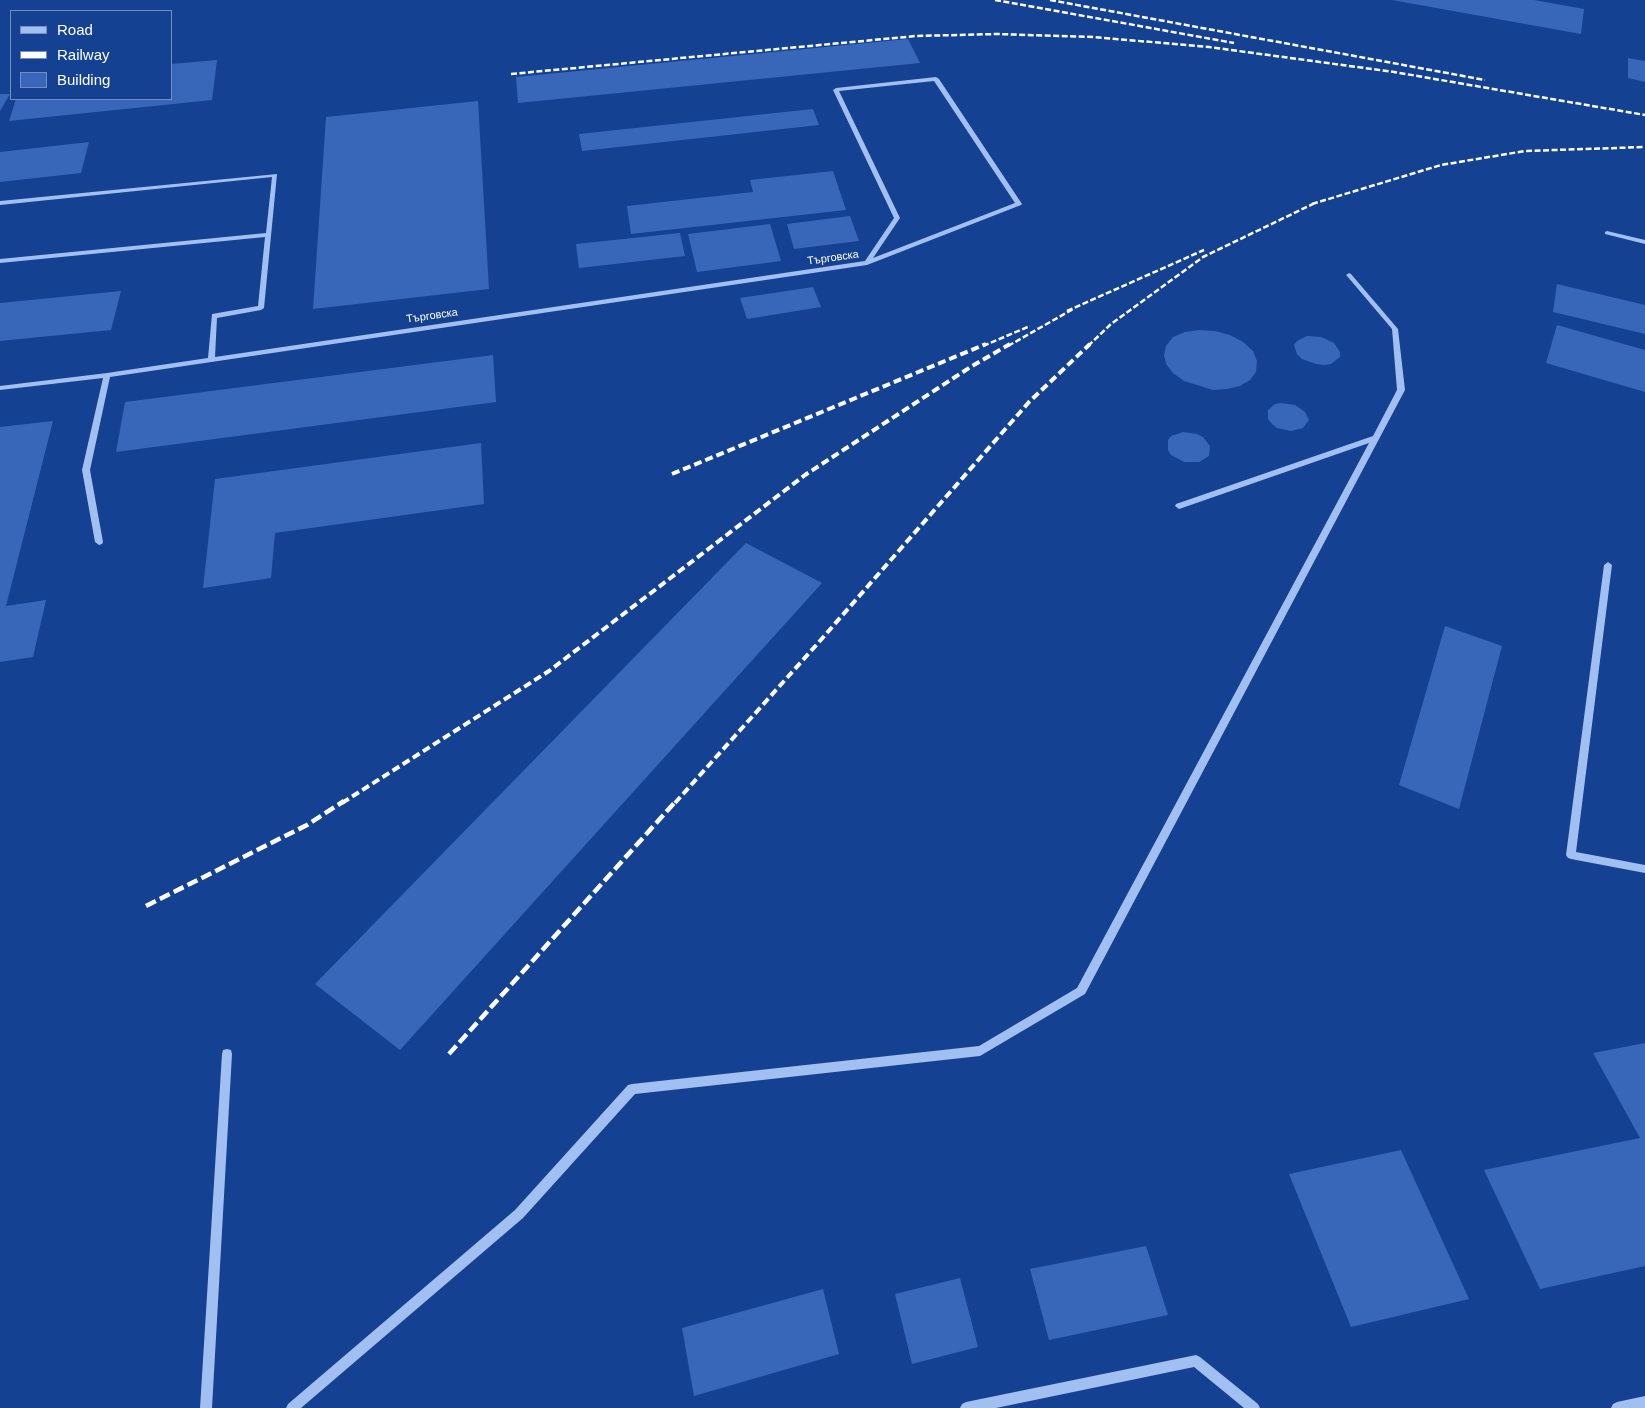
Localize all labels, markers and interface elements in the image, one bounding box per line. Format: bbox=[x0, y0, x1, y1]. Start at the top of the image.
legend bbox=[10, 10, 172, 100]
text: Road bbox=[57, 21, 93, 38]
text: Railway bbox=[57, 46, 110, 63]
text: Building bbox=[57, 71, 110, 88]
street label: Търговска bbox=[806, 248, 860, 268]
street label: Търговска bbox=[405, 306, 459, 326]

